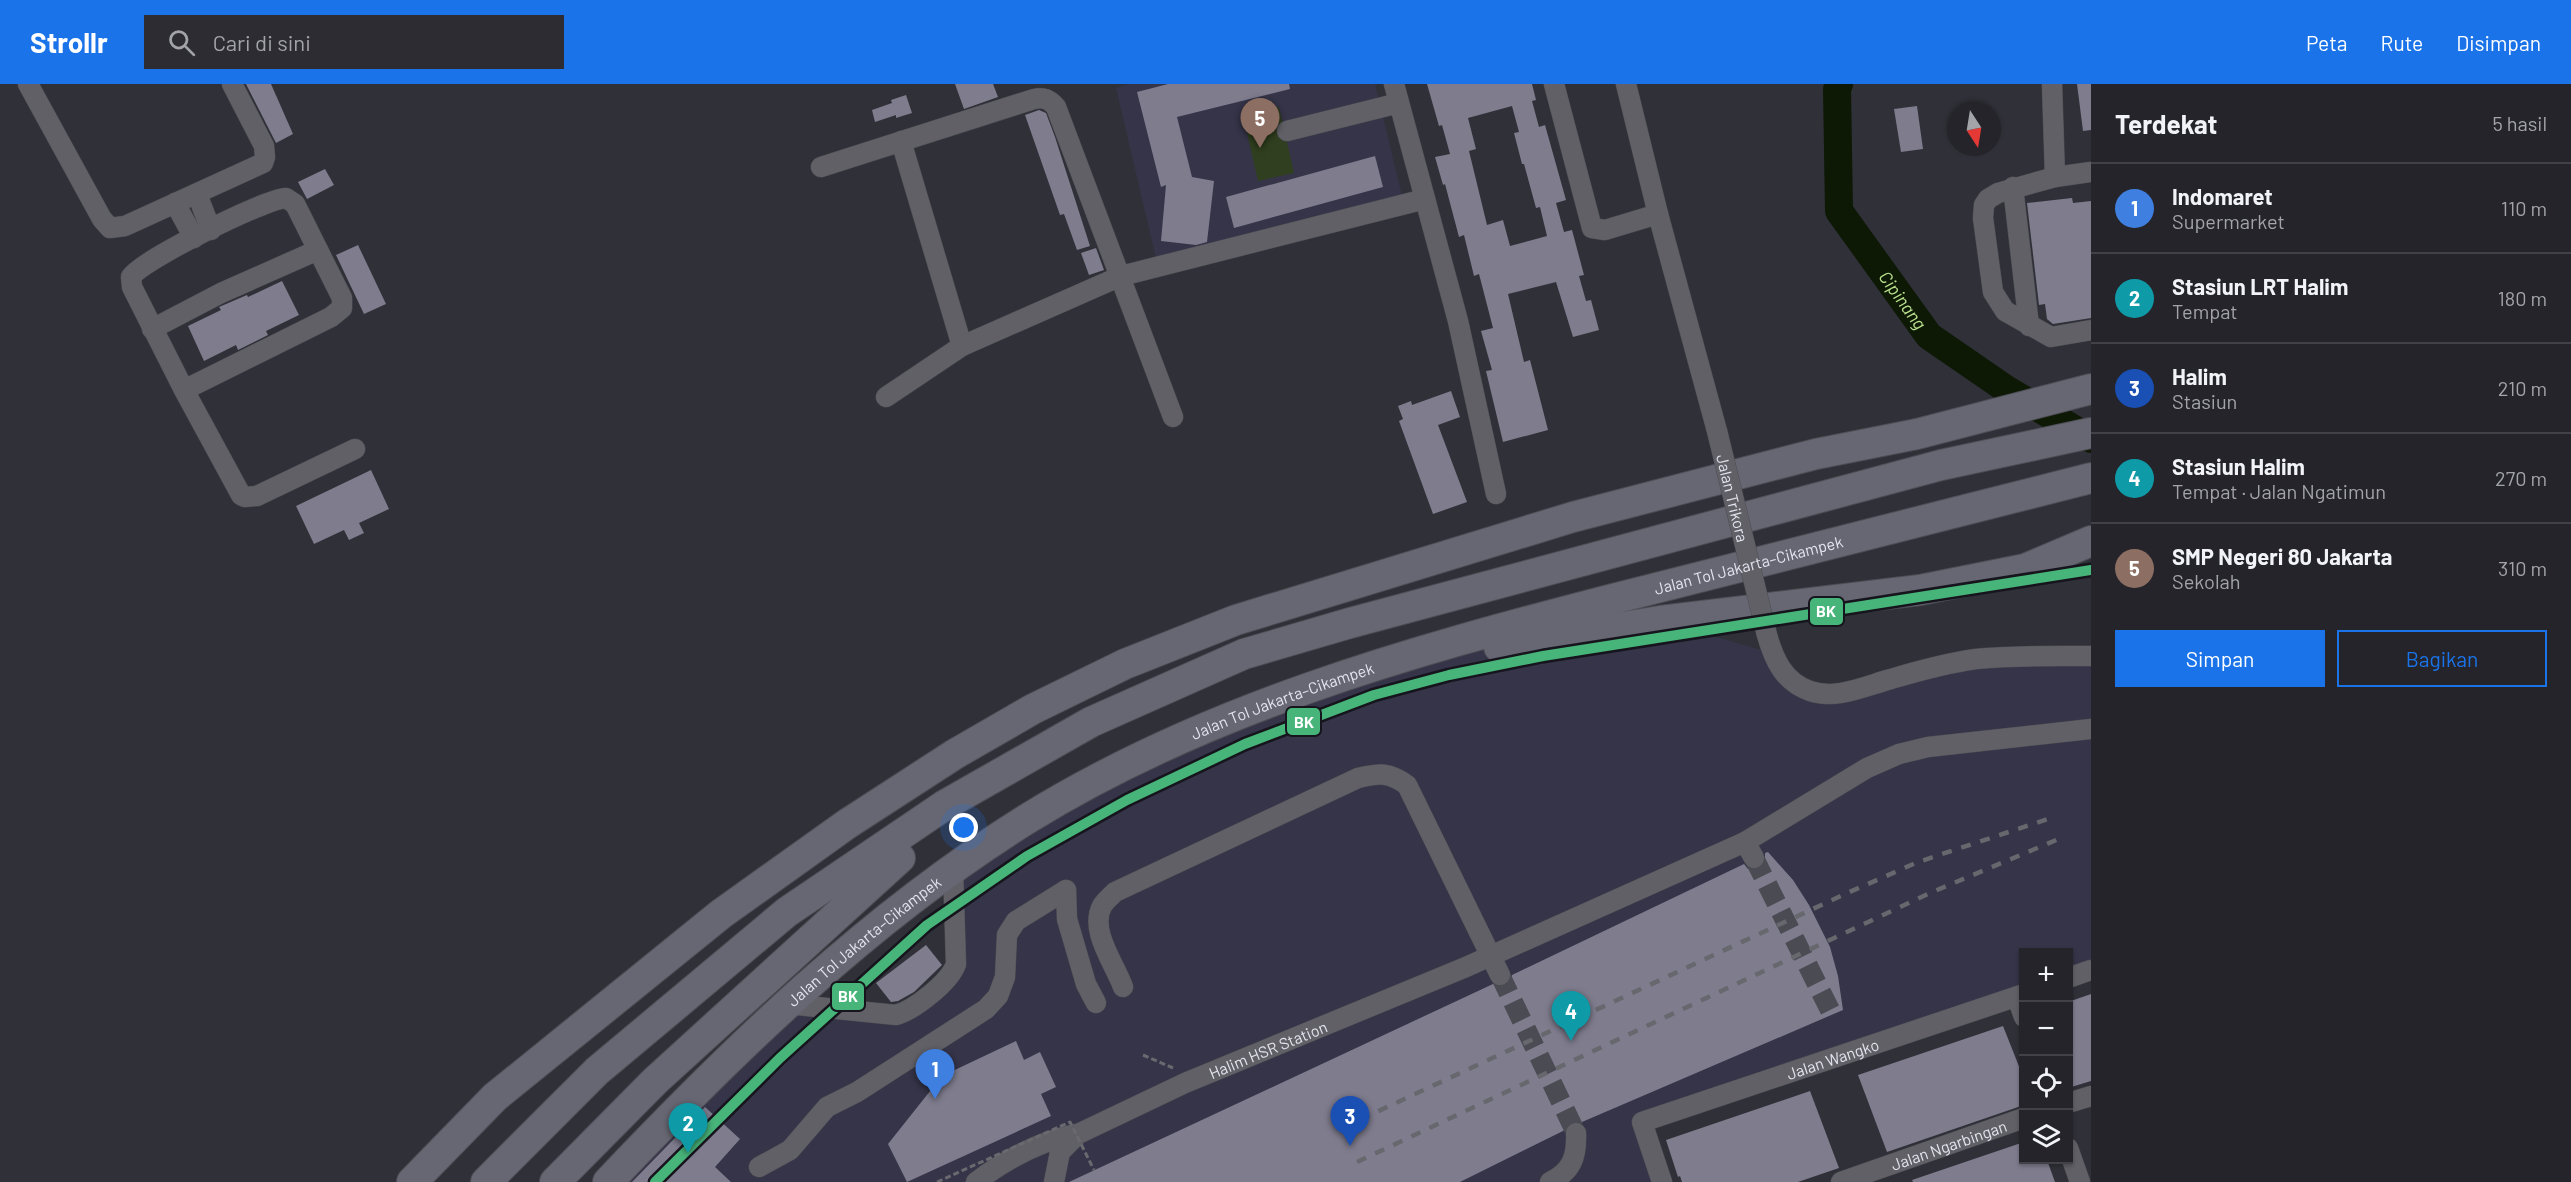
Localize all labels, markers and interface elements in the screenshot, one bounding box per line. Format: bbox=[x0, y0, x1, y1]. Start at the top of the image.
search box bbox=[144, 15, 564, 69]
text: Strollr bbox=[30, 25, 108, 59]
icon: search bbox=[165, 26, 198, 59]
text: Cari di sini bbox=[213, 29, 311, 55]
text: Peta bbox=[2306, 30, 2348, 55]
text: Rute bbox=[2381, 30, 2423, 55]
text: Disimpan bbox=[2456, 30, 2541, 55]
pin: 5 bbox=[1240, 98, 1280, 148]
north arrow bbox=[1947, 102, 2001, 156]
text: Terdekat bbox=[2115, 108, 2217, 139]
text: 5 hasil bbox=[2492, 111, 2547, 135]
text: Indomaret bbox=[2172, 183, 2273, 209]
text: 1 bbox=[2131, 196, 2138, 220]
text: 110 m bbox=[2501, 196, 2547, 220]
text: Supermarket bbox=[2172, 209, 2285, 233]
water label: Cipinang bbox=[1875, 266, 1932, 334]
text: Stasiun LRT Halim bbox=[2172, 273, 2348, 299]
text: 2 bbox=[2129, 286, 2140, 310]
text: 180 m bbox=[2498, 286, 2547, 310]
text: Tempat bbox=[2172, 299, 2238, 323]
text: Halim bbox=[2172, 363, 2227, 389]
text: 3 bbox=[2129, 376, 2140, 400]
text: 210 m bbox=[2498, 376, 2547, 400]
text: Stasiun bbox=[2172, 389, 2237, 413]
street label: Jalan Trikora bbox=[1714, 452, 1753, 544]
text: Stasiun Halim bbox=[2172, 453, 2305, 479]
text: 4 bbox=[2128, 466, 2141, 490]
text: 270 m bbox=[2495, 466, 2547, 490]
text: Tempat · Jalan Ngatimun bbox=[2172, 479, 2386, 503]
street label: Jalan Tol Jakarta–Cikampek bbox=[1652, 531, 1845, 597]
text: SMP Negeri 80 Jakarta bbox=[2172, 543, 2392, 569]
text: 5 bbox=[2129, 556, 2140, 580]
text: 310 m bbox=[2498, 556, 2547, 580]
text: Sekolah bbox=[2172, 569, 2240, 593]
line badge: BK bbox=[1809, 597, 1844, 626]
text: BK bbox=[1816, 601, 1836, 620]
button: Simpan bbox=[2115, 630, 2325, 687]
button: Bagikan bbox=[2337, 630, 2547, 687]
street label: Jalan Tol Jakarta–Cikampek bbox=[1188, 657, 1376, 743]
line badge: BK bbox=[1286, 707, 1321, 736]
text: BK bbox=[1294, 712, 1314, 731]
your location bbox=[949, 813, 978, 842]
street label: Jalan Tol Jakarta–Cikampek bbox=[783, 871, 944, 1010]
map controls bbox=[2019, 948, 2073, 1164]
button: + bbox=[2019, 948, 2073, 1002]
line badge: BK bbox=[831, 982, 865, 1011]
text: BK bbox=[838, 986, 858, 1005]
pin: 4 bbox=[1552, 992, 1590, 1041]
button: − bbox=[2019, 1002, 2073, 1056]
street label: Halim HSR Station bbox=[1206, 1016, 1330, 1082]
street label: Jalan Wangko bbox=[1784, 1034, 1881, 1083]
pin: 1 bbox=[916, 1050, 954, 1099]
button: locate bbox=[2019, 1056, 2073, 1110]
pin: 3 bbox=[1330, 1096, 1370, 1146]
pin: 2 bbox=[668, 1104, 708, 1153]
button: layers bbox=[2019, 1110, 2073, 1164]
street label: Jalan Ngarbingan bbox=[1888, 1115, 2009, 1173]

